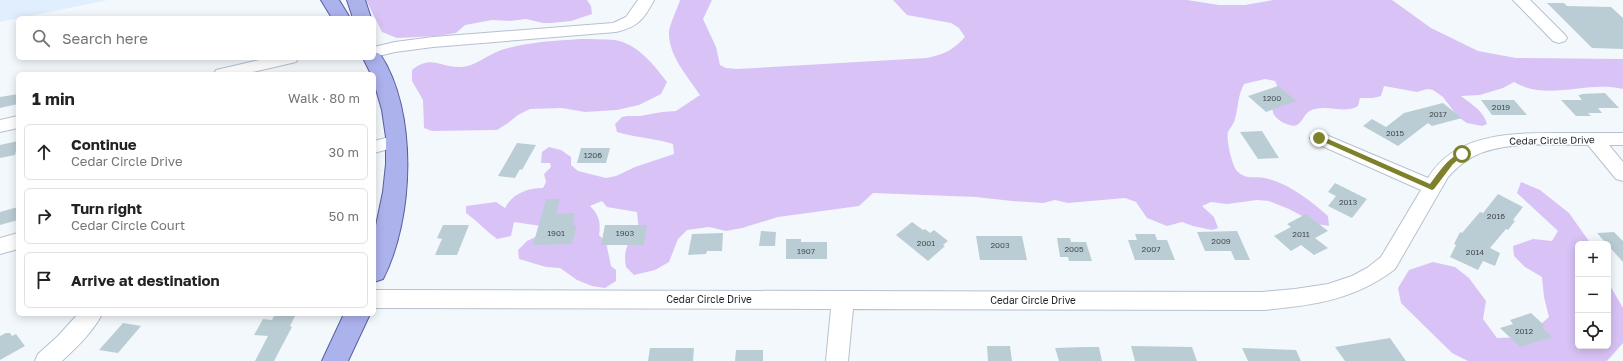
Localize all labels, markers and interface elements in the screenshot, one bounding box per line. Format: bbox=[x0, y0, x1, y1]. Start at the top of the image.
search box bbox=[16, 16, 376, 60]
icon: search bbox=[30, 27, 52, 49]
text: Search here bbox=[62, 29, 148, 47]
text: 1 min bbox=[32, 88, 75, 109]
text: Walk · 80 m bbox=[288, 90, 360, 106]
house number: 1200 bbox=[1263, 93, 1281, 103]
house number: 2019 bbox=[1492, 102, 1510, 112]
house number: 2017 bbox=[1429, 109, 1447, 119]
house number: 2015 bbox=[1386, 128, 1404, 138]
route end bbox=[1310, 129, 1328, 147]
street label: Cedar Circle Drive bbox=[1509, 133, 1595, 147]
text: Continue bbox=[71, 135, 137, 153]
icon: ahead bbox=[33, 141, 55, 163]
text: 30 m bbox=[329, 144, 359, 160]
route start bbox=[1453, 145, 1471, 163]
house number: 1206 bbox=[584, 150, 602, 160]
text: Cedar Circle Drive bbox=[71, 153, 182, 169]
house number: 2013 bbox=[1339, 197, 1357, 207]
text: Turn right bbox=[71, 199, 142, 217]
icon: right bbox=[33, 205, 55, 227]
text: 50 m bbox=[329, 208, 359, 224]
house number: 2016 bbox=[1487, 211, 1505, 221]
text: Cedar Circle Court bbox=[71, 217, 185, 233]
house number: 1901 bbox=[547, 228, 565, 238]
house number: 1903 bbox=[616, 228, 634, 238]
house number: 2011 bbox=[1292, 229, 1310, 239]
house number: 2009 bbox=[1211, 236, 1231, 246]
house number: 2001 bbox=[917, 238, 935, 248]
house number: 2003 bbox=[990, 240, 1010, 250]
map controls bbox=[1575, 241, 1611, 349]
button: + bbox=[1575, 241, 1611, 277]
house number: 2005 bbox=[1064, 244, 1084, 254]
house number: 2007 bbox=[1142, 244, 1160, 254]
house number: 1907 bbox=[797, 246, 815, 256]
house number: 2014 bbox=[1466, 247, 1484, 257]
icon: arrive bbox=[33, 269, 55, 291]
text: Arrive at destination bbox=[71, 271, 220, 289]
button: − bbox=[1575, 277, 1611, 313]
street label: Cedar Circle Drive bbox=[666, 293, 752, 305]
street label: Cedar Circle Drive bbox=[990, 294, 1076, 306]
button: locate bbox=[1575, 313, 1611, 349]
house number: 2012 bbox=[1515, 326, 1533, 336]

